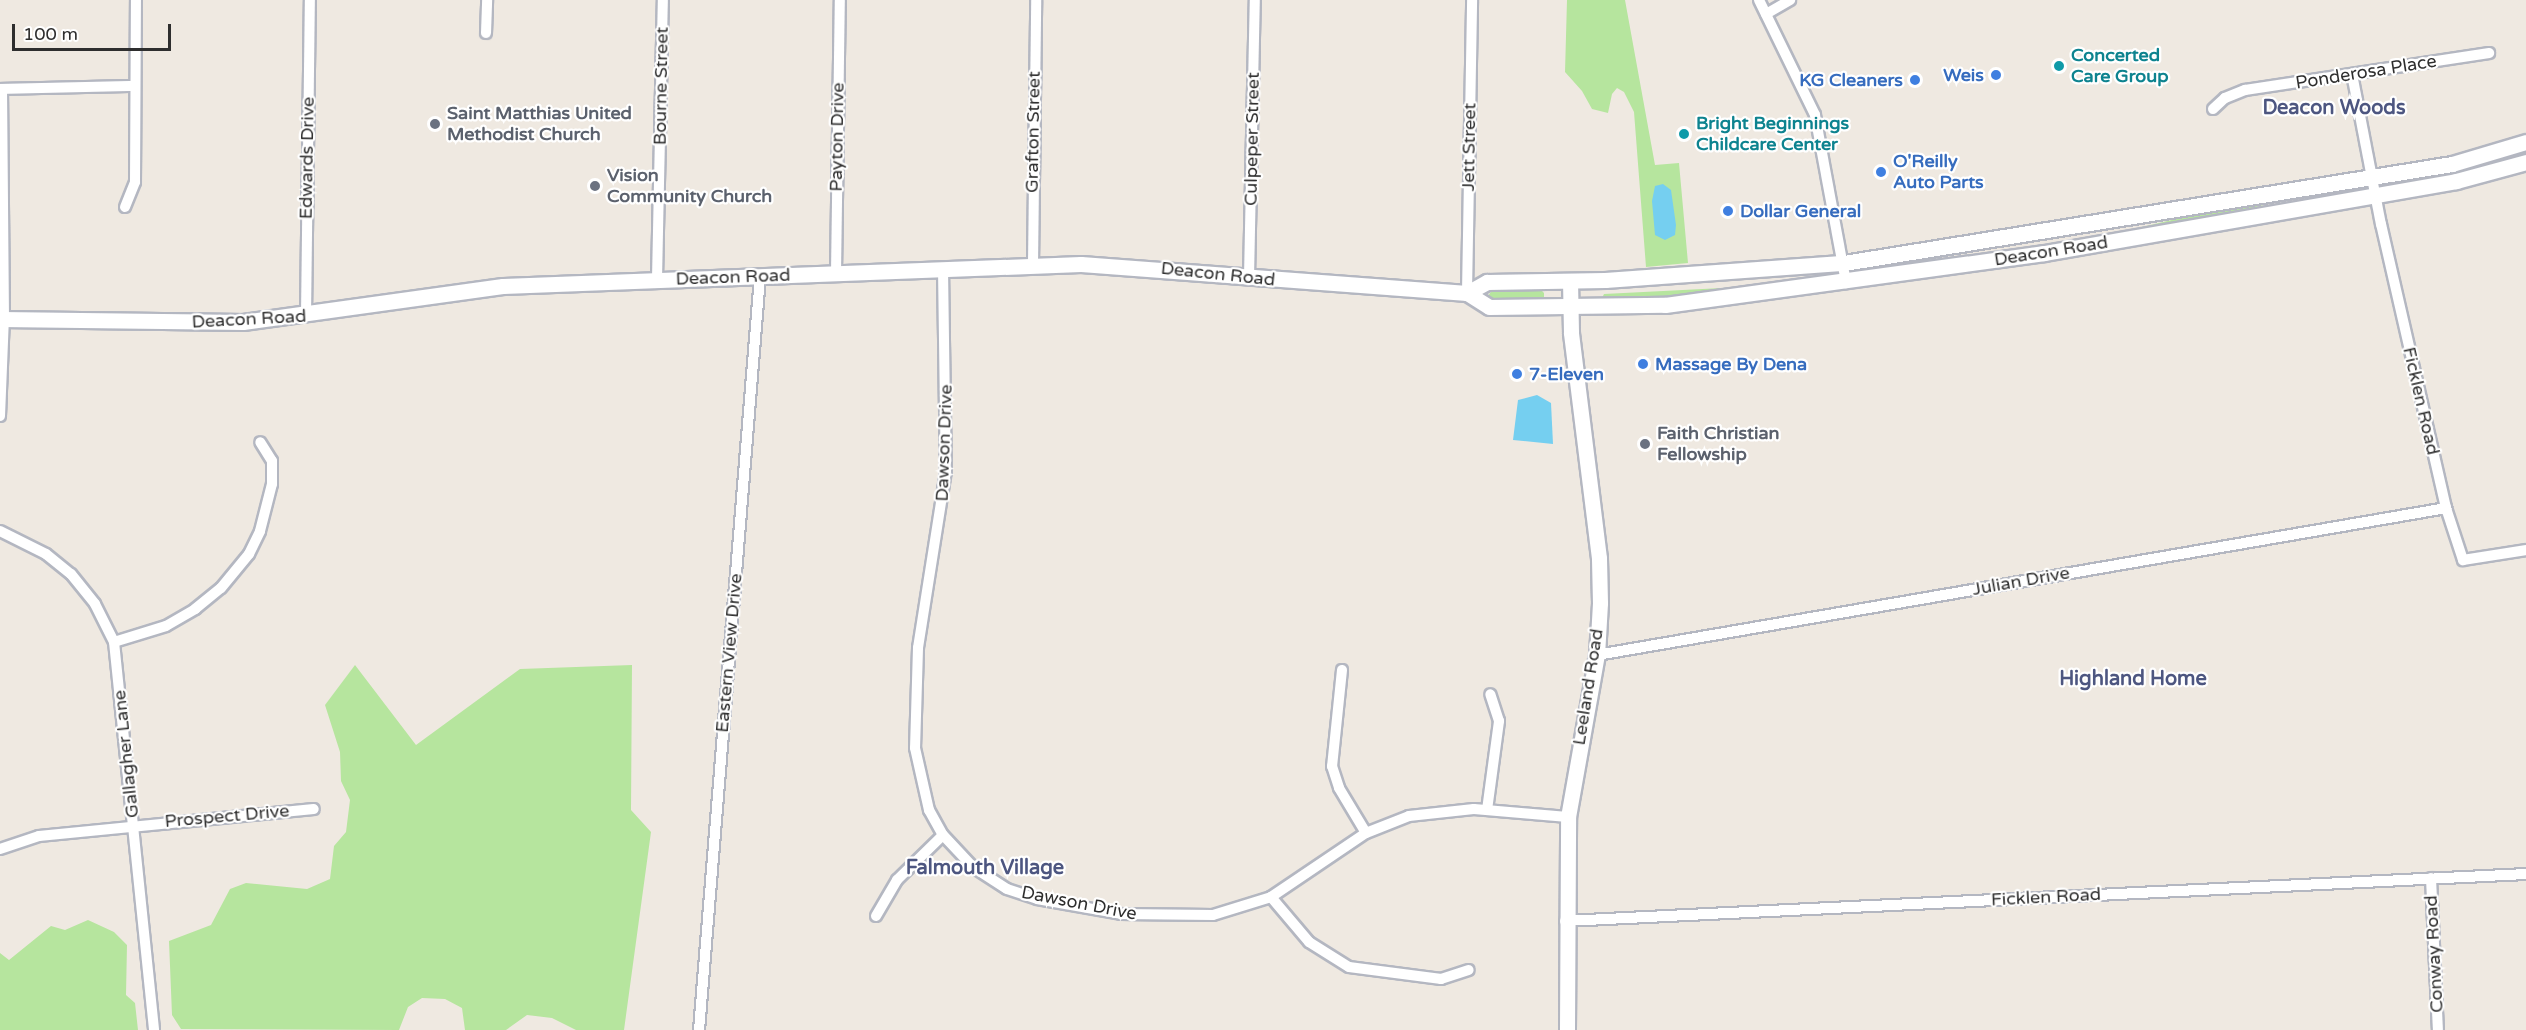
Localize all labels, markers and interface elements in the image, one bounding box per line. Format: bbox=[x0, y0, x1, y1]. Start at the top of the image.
scale bar bbox=[15, 12, 174, 50]
text: 100 m bbox=[23, 23, 78, 45]
street label: Bourne Street bbox=[649, 27, 673, 145]
place label: Concerted Care Group bbox=[2071, 45, 2169, 88]
street label: Ponderosa Place bbox=[2294, 50, 2438, 94]
marker: Concerted Care Group bbox=[2052, 59, 2066, 73]
place label: Weis bbox=[1943, 64, 1984, 86]
marker: Weis bbox=[1989, 68, 2003, 82]
place label: KG Cleaners bbox=[1799, 69, 1903, 91]
street label: Grafton Street bbox=[1021, 71, 1045, 193]
street label: Culpeper Street bbox=[1240, 72, 1264, 206]
marker: KG Cleaners bbox=[1908, 73, 1922, 87]
street label: Payton Drive bbox=[825, 82, 849, 192]
district label: Deacon Woods bbox=[2262, 96, 2406, 120]
street label: Edwards Drive bbox=[295, 97, 319, 219]
place label: Saint Matthias United Methodist Church bbox=[447, 103, 632, 146]
street label: Jett Street bbox=[1457, 103, 1481, 191]
place label: Bright Beginnings Childcare Center bbox=[1696, 113, 1849, 156]
marker: Saint Matthias United Methodist Church bbox=[428, 117, 442, 131]
marker: Bright Beginnings Childcare Center bbox=[1677, 127, 1691, 141]
place label: O'Reilly Auto Parts bbox=[1893, 151, 1984, 194]
place label: Vision Community Church bbox=[607, 165, 772, 207]
marker: O'Reilly Auto Parts bbox=[1874, 165, 1888, 179]
marker: Vision Community Church bbox=[588, 179, 602, 193]
place label: Dollar General bbox=[1740, 200, 1861, 222]
marker: Dollar General bbox=[1721, 204, 1735, 218]
street label: Deacon Road bbox=[1993, 231, 2109, 271]
street label: Deacon Road bbox=[1160, 257, 1276, 291]
street label: Deacon Road bbox=[675, 264, 791, 290]
street label: Deacon Road bbox=[191, 305, 307, 333]
street label: Ficklen Road bbox=[2398, 345, 2444, 457]
place label: Massage By Dena bbox=[1655, 353, 1807, 375]
marker: Massage By Dena bbox=[1636, 357, 1650, 371]
place label: 7-Eleven bbox=[1529, 363, 1604, 385]
marker: 7-Eleven bbox=[1510, 367, 1524, 381]
street label: Dawson Drive bbox=[931, 384, 957, 502]
place label: Faith Christian Fellowship bbox=[1657, 423, 1780, 466]
marker: Faith Christian Fellowship bbox=[1638, 437, 1652, 451]
street label: Julian Drive bbox=[1971, 562, 2071, 600]
street label: Eastern View Drive bbox=[711, 573, 747, 733]
street label: Leeland Road bbox=[1568, 627, 1608, 747]
district label: Highland Home bbox=[2059, 667, 2207, 691]
street label: Gallagher Lane bbox=[109, 689, 143, 819]
street label: Prospect Drive bbox=[164, 800, 290, 832]
district label: Falmouth Village bbox=[906, 856, 1064, 880]
street label: Dawson Drive bbox=[1019, 881, 1139, 925]
street label: Ficklen Road bbox=[1990, 883, 2102, 911]
street label: Conway Road bbox=[2420, 895, 2448, 1013]

